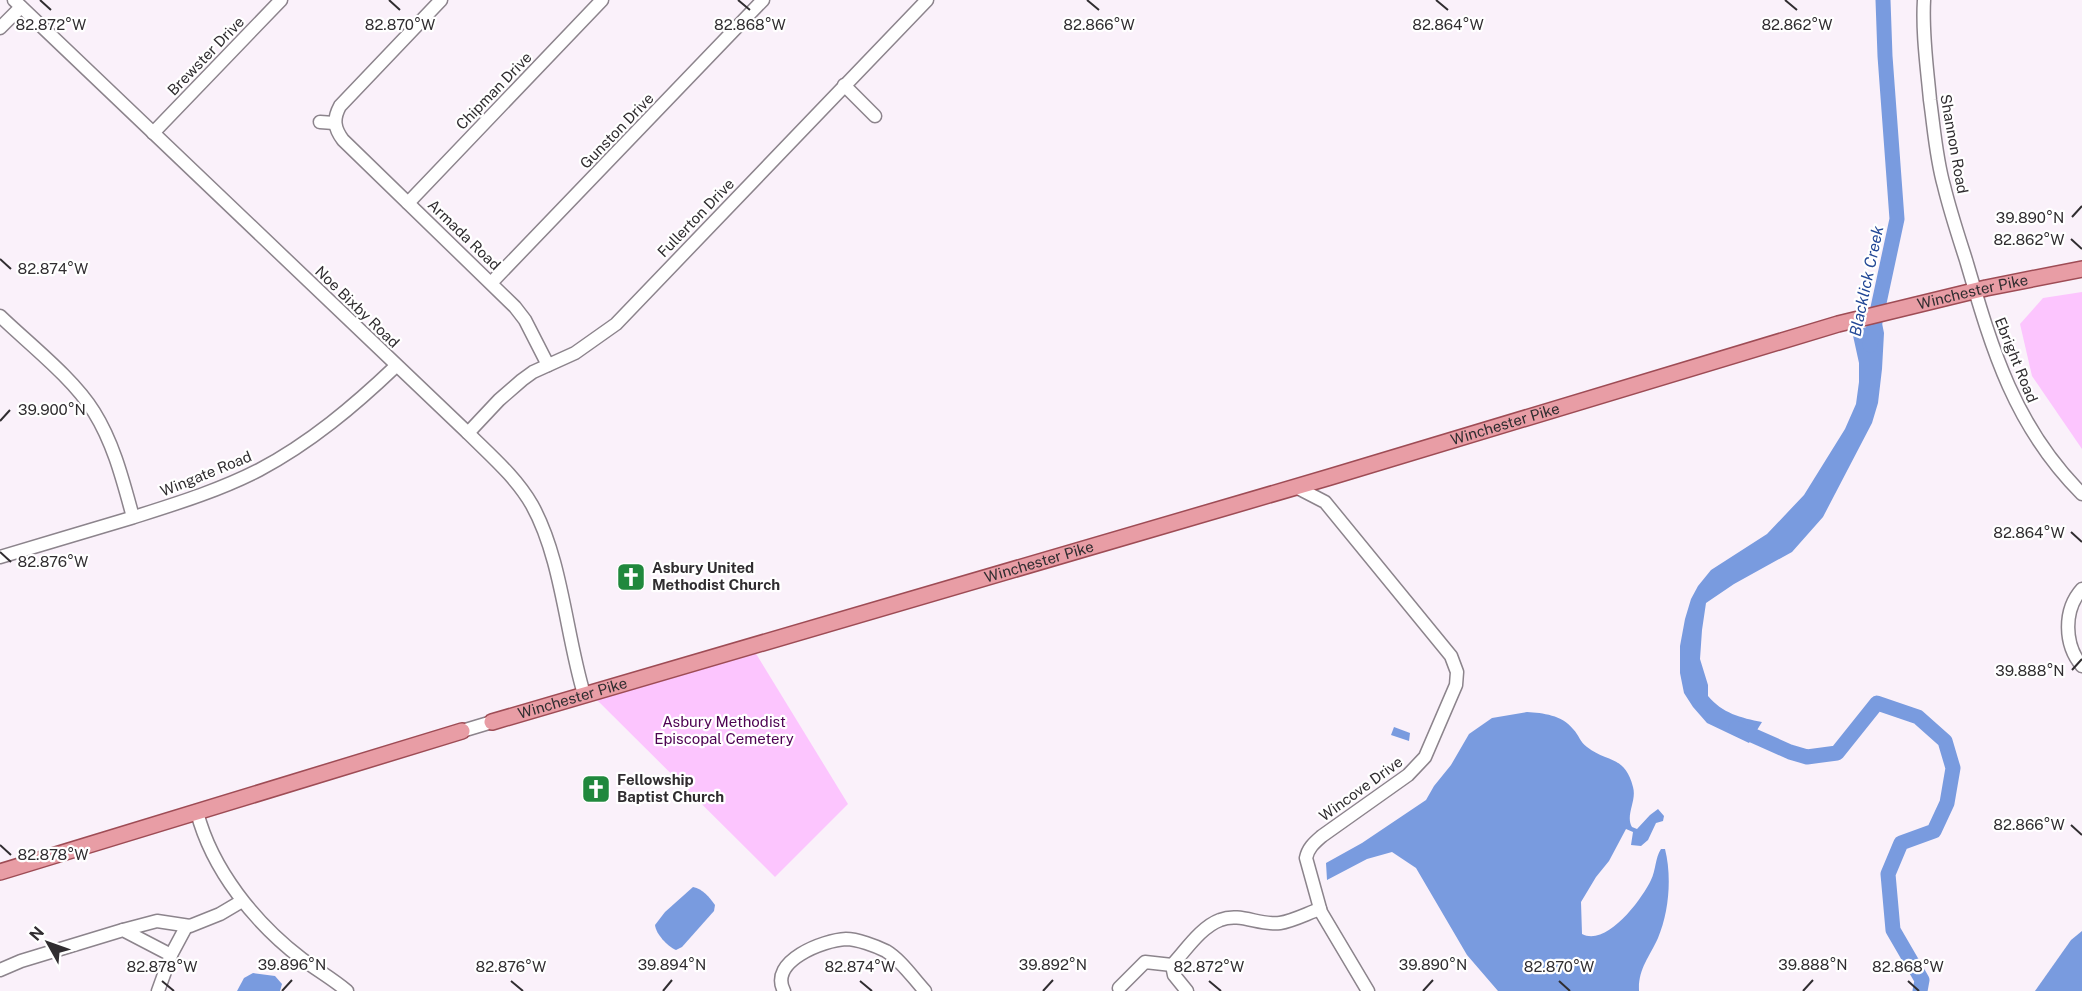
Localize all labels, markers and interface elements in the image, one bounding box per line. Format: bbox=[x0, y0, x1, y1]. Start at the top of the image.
street label: Brewster Drive bbox=[164, 13, 247, 98]
text: 82.872°W bbox=[16, 16, 86, 33]
text: 82.870°W bbox=[365, 16, 435, 33]
text: 82.868°W bbox=[714, 16, 786, 33]
text: 82.866°W bbox=[1063, 16, 1135, 33]
text: 82.864°W bbox=[1412, 16, 1484, 33]
text: 82.862°W bbox=[1761, 16, 1833, 33]
street label: Chipman Drive bbox=[452, 48, 535, 133]
street label: Gunston Drive bbox=[576, 89, 657, 172]
street label: Shannon Road bbox=[1937, 93, 1972, 195]
street label: Fullerton Drive bbox=[654, 175, 737, 260]
street label: Armada Road bbox=[425, 196, 504, 273]
text: 39.890°N bbox=[1996, 209, 2064, 226]
water label: Blacklick Creek bbox=[1846, 224, 1888, 338]
text: 82.862°W bbox=[1993, 231, 2065, 248]
text: 82.874°W bbox=[18, 260, 88, 277]
street label: Noe Bixby Road bbox=[312, 262, 403, 351]
street label: Winchester Pike bbox=[1915, 271, 2029, 312]
street label: Ebright Road bbox=[1992, 315, 2041, 405]
street label: Winchester Pike bbox=[1448, 399, 1562, 448]
text: 39.900°N bbox=[18, 401, 86, 418]
street label: Wingate Road bbox=[158, 447, 254, 500]
text: 82.864°W bbox=[1993, 524, 2065, 541]
street label: Winchester Pike bbox=[982, 538, 1096, 586]
text: 82.876°W bbox=[18, 553, 88, 570]
place label: Asbury United Methodist Church bbox=[652, 559, 780, 593]
church icon: Asbury United Methodist Church bbox=[615, 561, 647, 593]
text: 39.888°N bbox=[1995, 662, 2065, 679]
street label: Winchester Pike bbox=[516, 674, 629, 722]
park label: Asbury Methodist Episcopal Cemetery bbox=[654, 713, 794, 747]
street label: Wincove Drive bbox=[1316, 753, 1406, 824]
place label: Fellowship Baptist Church bbox=[617, 771, 724, 805]
church icon: Fellowship Baptist Church bbox=[580, 773, 612, 805]
text: 82.866°W bbox=[1993, 816, 2065, 833]
text: 82.878°W bbox=[17, 846, 89, 863]
north arrow bbox=[18, 913, 78, 973]
text: N bbox=[26, 923, 48, 945]
text: 39.896°N bbox=[258, 956, 326, 973]
text: 39.894°N bbox=[638, 956, 706, 973]
text: 39.892°N bbox=[1019, 956, 1087, 973]
text: 39.890°N bbox=[1399, 956, 1467, 973]
text: 39.888°N bbox=[1778, 956, 1848, 973]
text: 82.878°W bbox=[126, 958, 198, 975]
text: 82.876°W bbox=[476, 958, 546, 975]
text: 82.874°W bbox=[825, 958, 895, 975]
text: 82.872°W bbox=[1174, 958, 1244, 975]
text: 82.870°W bbox=[1524, 958, 1594, 975]
text: 82.868°W bbox=[1872, 958, 1944, 975]

